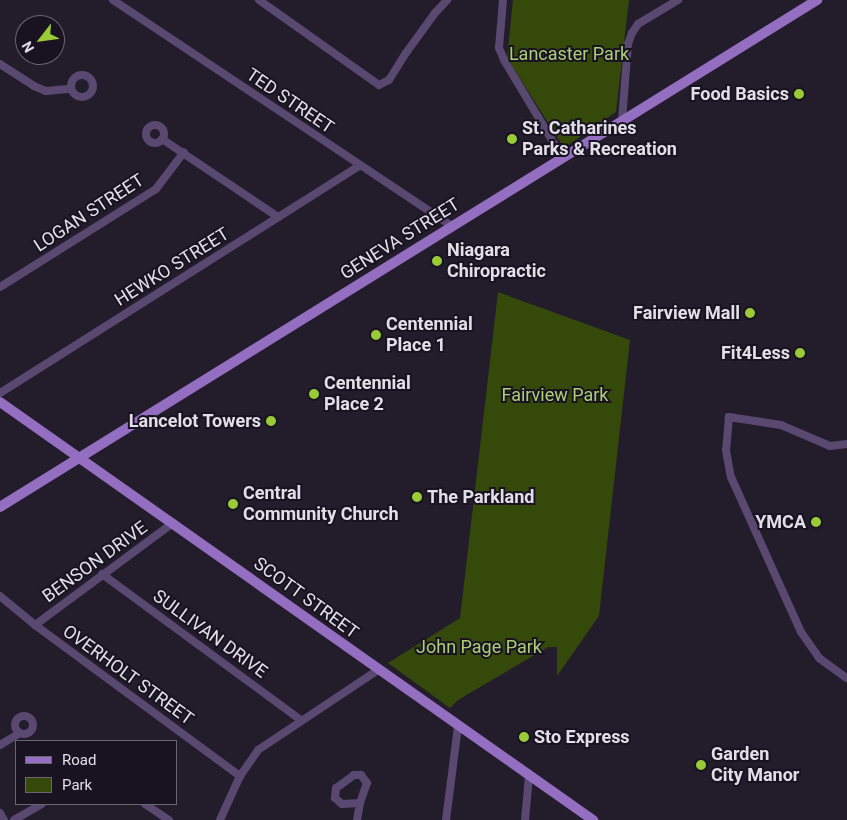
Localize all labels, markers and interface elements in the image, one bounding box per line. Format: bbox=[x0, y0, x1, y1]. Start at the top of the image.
north arrow bbox=[15, 15, 65, 65]
text: N bbox=[18, 39, 37, 55]
park label: Lancaster Park bbox=[509, 43, 629, 65]
street label: TED STREET bbox=[242, 64, 338, 138]
place label: Food Basics bbox=[691, 83, 789, 105]
marker: Food Basics bbox=[793, 88, 805, 100]
place label: St. Catharines Parks & Recreation bbox=[522, 118, 677, 160]
marker: St. Catharines Parks & Recreation bbox=[506, 133, 518, 145]
street label: LOGAN STREET bbox=[30, 169, 148, 257]
street label: GENEVA STREET bbox=[336, 194, 464, 284]
street label: HEWKO STREET bbox=[111, 223, 233, 311]
place label: Niagara Chiropractic bbox=[447, 240, 546, 282]
marker: Niagara Chiropractic bbox=[431, 255, 443, 267]
place label: Fairview Mall bbox=[633, 302, 740, 324]
marker: Fairview Mall bbox=[744, 307, 756, 319]
place label: Centennial Place 1 bbox=[386, 314, 473, 356]
marker: Centennial Place 1 bbox=[370, 329, 382, 341]
place label: Fit4Less bbox=[721, 342, 790, 364]
marker: Fit4Less bbox=[794, 347, 806, 359]
place label: Centennial Place 2 bbox=[324, 373, 411, 416]
park label: Fairview Park bbox=[502, 384, 608, 406]
marker: Centennial Place 2 bbox=[308, 388, 320, 400]
place label: Lancelot Towers bbox=[128, 410, 261, 432]
marker: Lancelot Towers bbox=[265, 415, 277, 427]
place label: Central Community Church bbox=[243, 483, 399, 526]
place label: The Parkland bbox=[427, 486, 534, 508]
marker: The Parkland bbox=[411, 491, 423, 503]
marker: Central Community Church bbox=[227, 498, 239, 510]
place label: YMCA bbox=[755, 511, 806, 533]
marker: YMCA bbox=[810, 516, 822, 528]
street label: BENSON DRIVE bbox=[38, 517, 152, 607]
street label: SCOTT STREET bbox=[249, 553, 363, 643]
street label: SULLIVAN DRIVE bbox=[149, 585, 271, 683]
street label: OVERHOLT STREET bbox=[58, 620, 198, 730]
park label: John Page Park bbox=[416, 636, 542, 658]
place label: Sto Express bbox=[534, 726, 630, 748]
marker: Sto Express bbox=[518, 731, 530, 743]
legend bbox=[15, 740, 178, 805]
place label: Garden City Manor bbox=[711, 744, 799, 786]
text: Road bbox=[62, 751, 96, 769]
marker: Garden City Manor bbox=[695, 759, 707, 771]
text: Park bbox=[62, 776, 92, 794]

